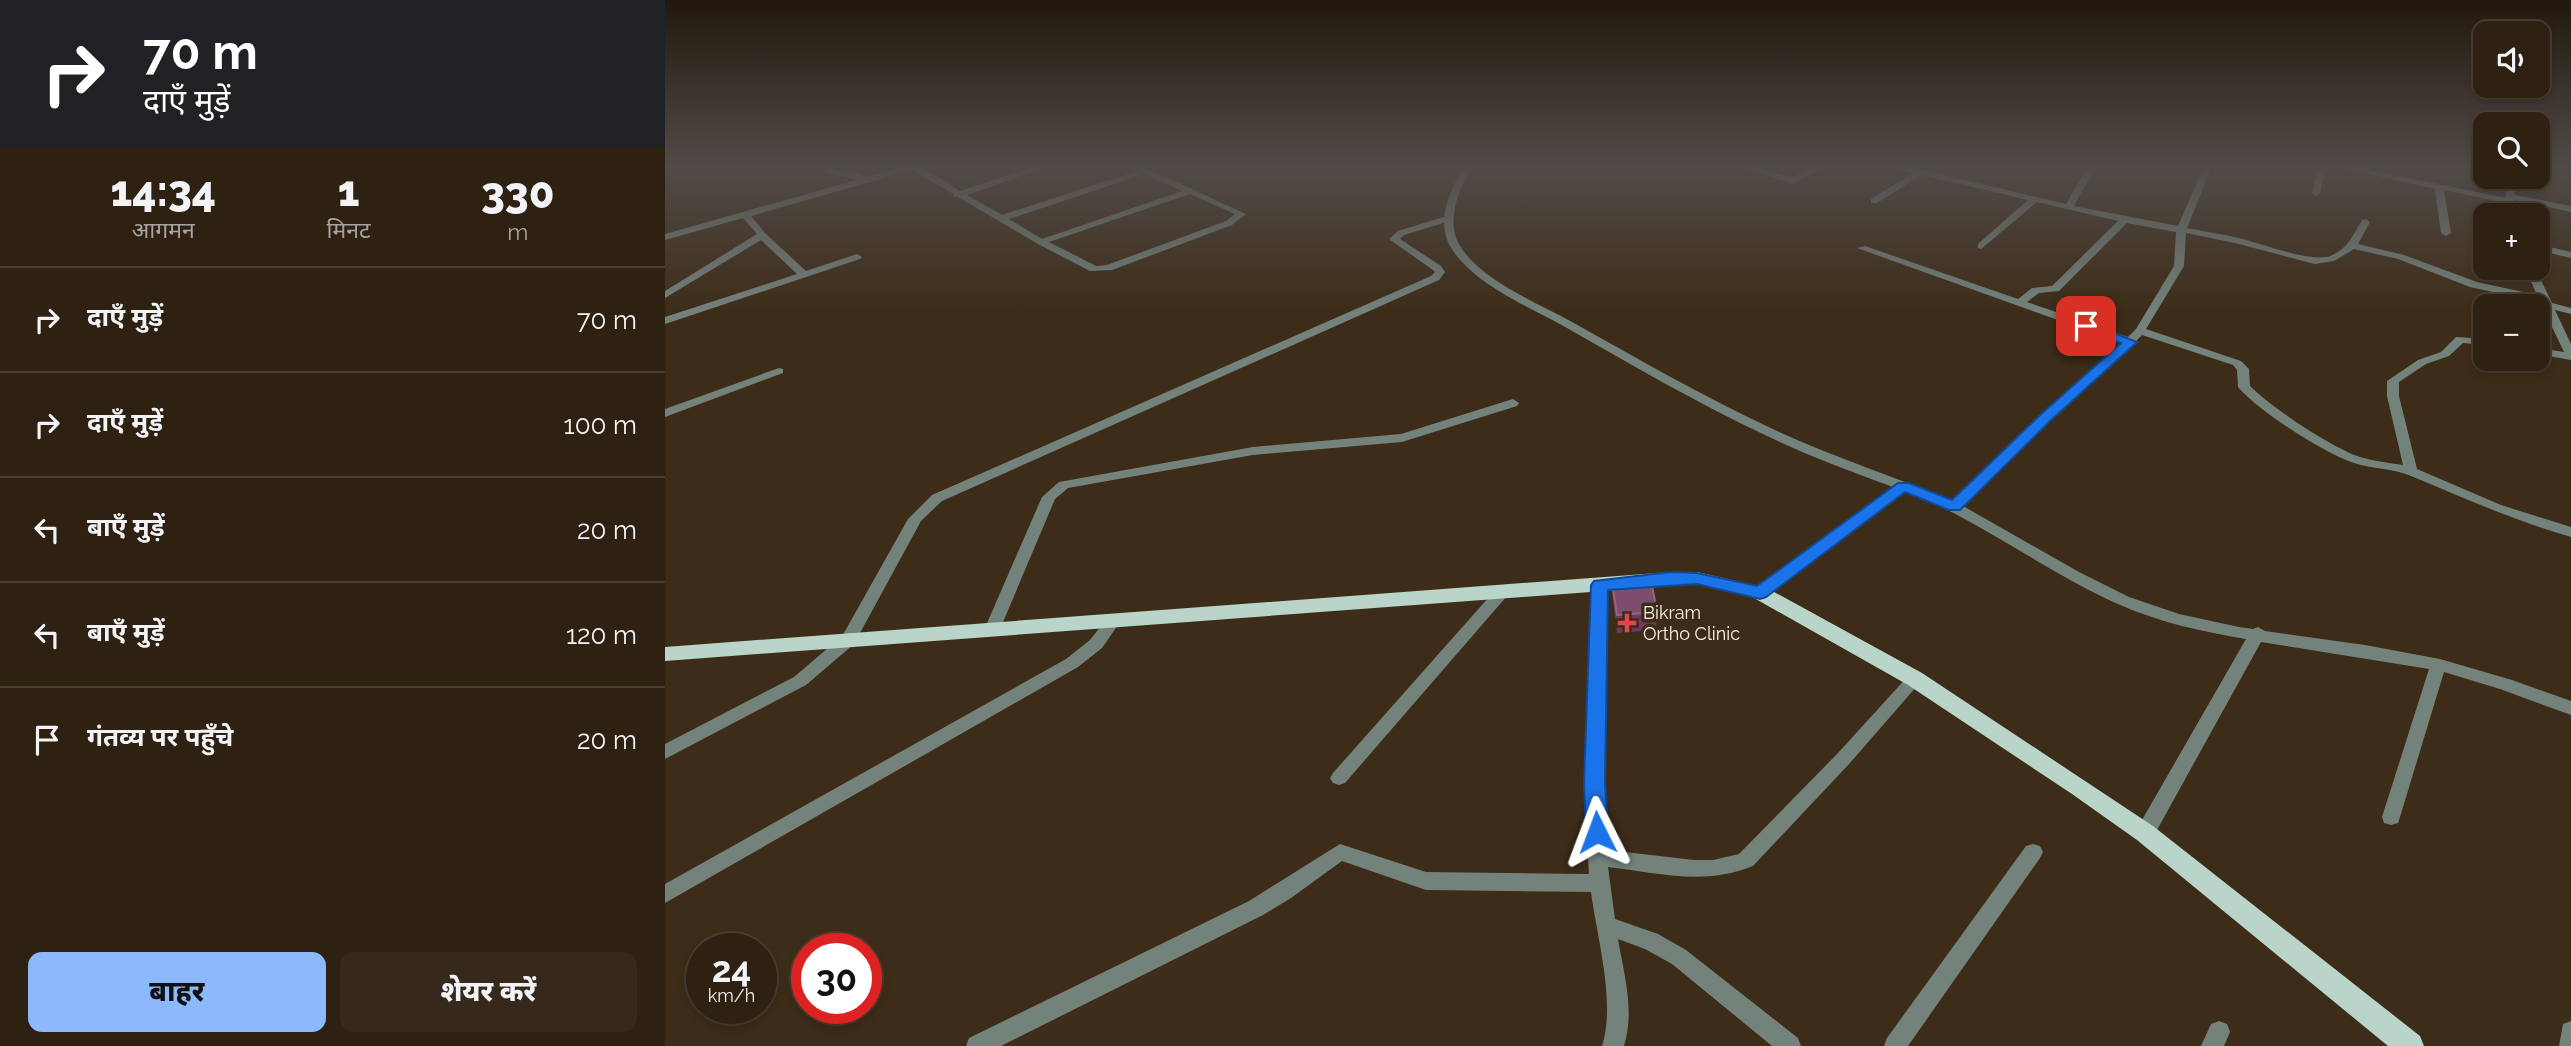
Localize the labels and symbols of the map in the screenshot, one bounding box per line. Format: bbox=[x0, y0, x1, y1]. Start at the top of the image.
pin bbox=[2056, 296, 2116, 356]
place label: Bikram Ortho Clinic bbox=[1643, 602, 1740, 644]
marker: Bikram Ortho Clinic bbox=[1617, 613, 1637, 633]
position arrow bbox=[1560, 795, 1634, 869]
speed limit sign: 30 bbox=[791, 933, 882, 1024]

